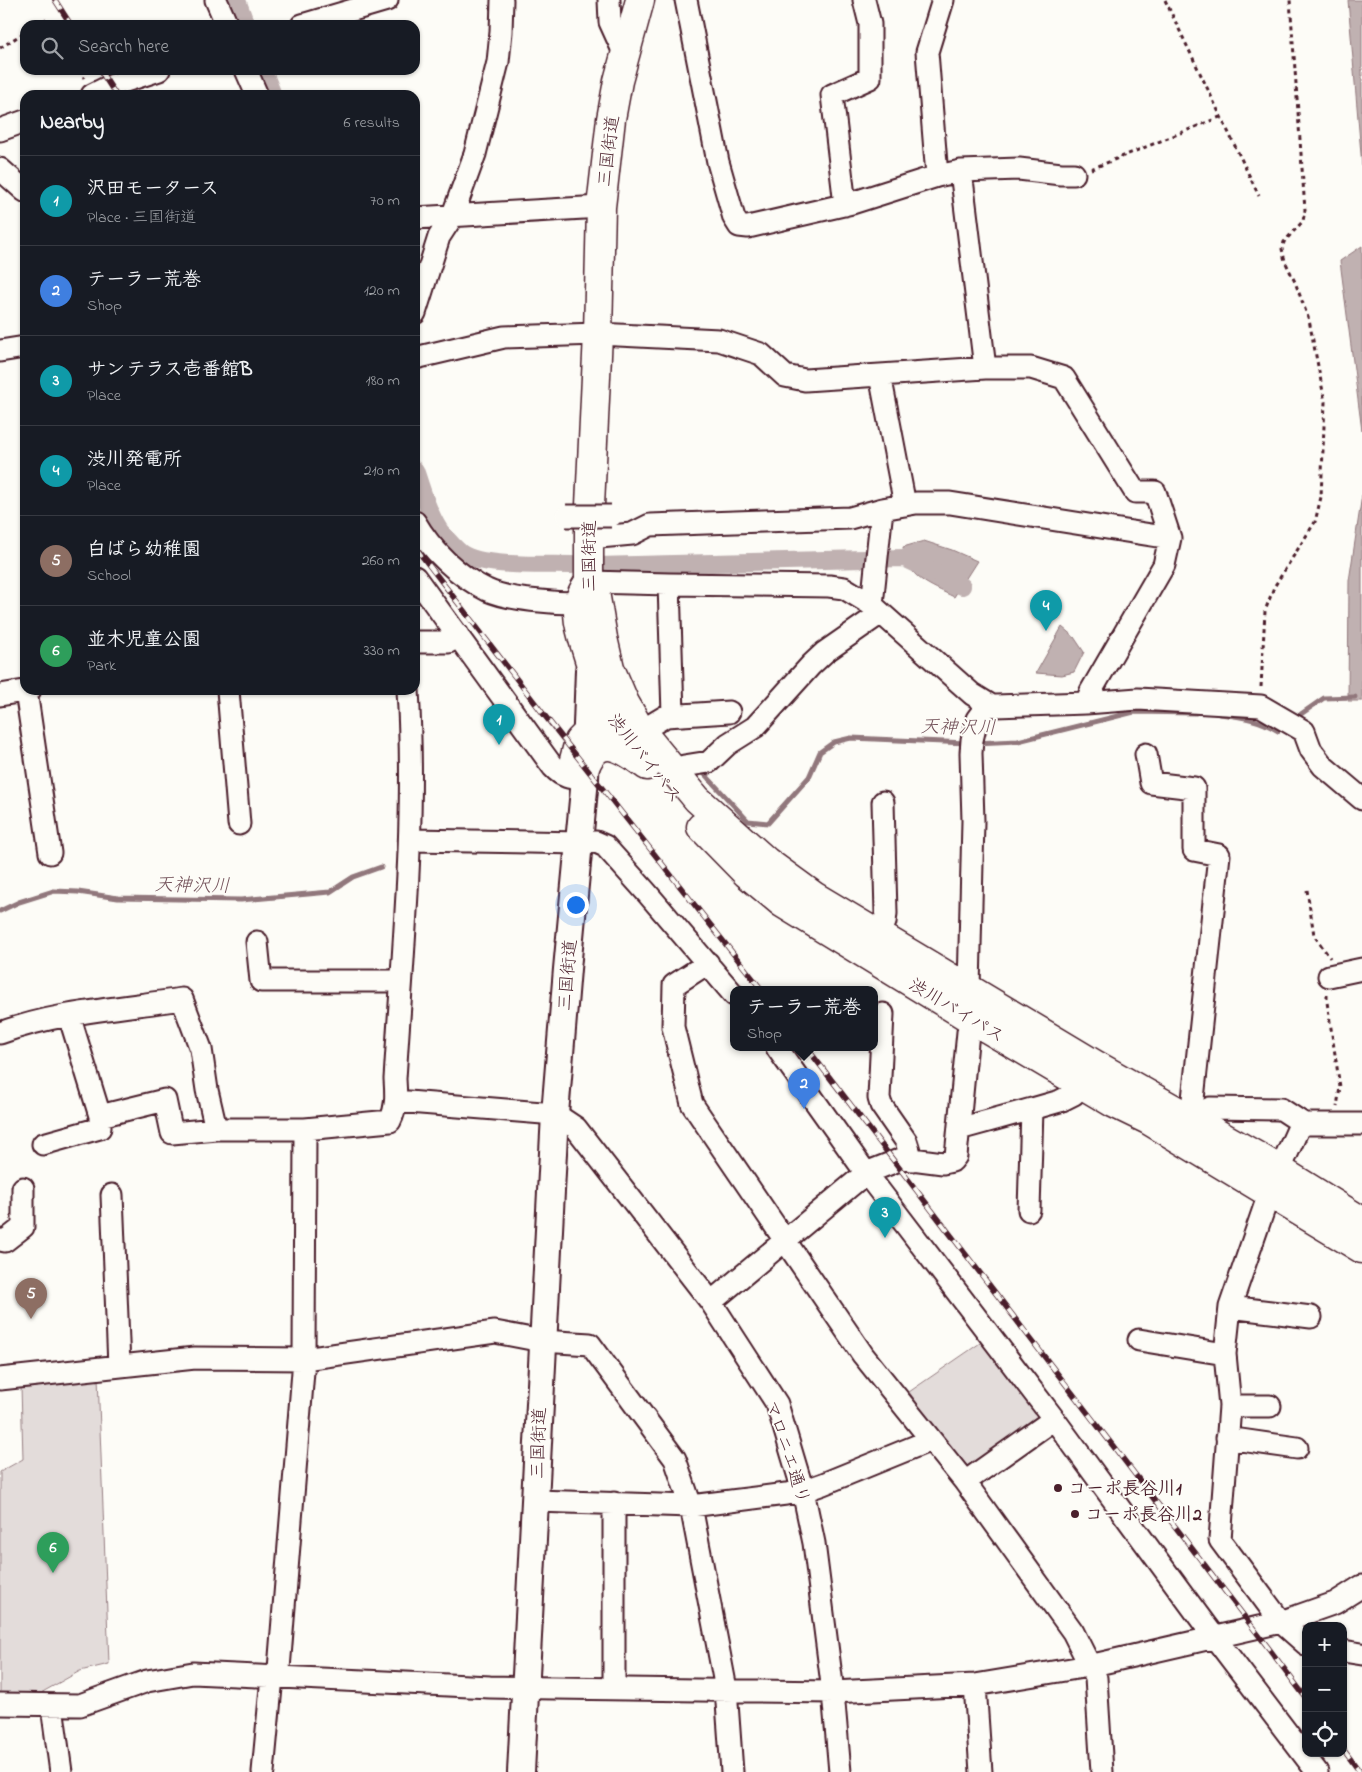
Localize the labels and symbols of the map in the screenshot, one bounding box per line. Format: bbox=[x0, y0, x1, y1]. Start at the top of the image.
street label: 三国街道 bbox=[593, 114, 627, 189]
street label: 三国街道 bbox=[578, 520, 604, 592]
pin: 4 bbox=[1030, 590, 1062, 631]
pin: 1 bbox=[483, 704, 515, 745]
street label: 渋川バイパス bbox=[600, 709, 687, 810]
water label: 天神沢川 bbox=[920, 714, 996, 743]
water label: 天神沢川 bbox=[154, 872, 230, 901]
your location bbox=[563, 892, 589, 918]
street label: 三国街道 bbox=[553, 938, 585, 1012]
street label: 渋川バイパス bbox=[903, 973, 1009, 1051]
pin: 2 bbox=[788, 1068, 820, 1109]
pin: 3 bbox=[869, 1197, 901, 1238]
pin: 5 bbox=[15, 1278, 47, 1319]
street label: マロニエ通り bbox=[757, 1397, 815, 1508]
street label: 三国街道 bbox=[526, 1407, 554, 1480]
place label: コーポ長谷川1 bbox=[1068, 1477, 1182, 1503]
marker: コーポ長谷川1 bbox=[1052, 1482, 1064, 1494]
place label: コーポ長谷川2 bbox=[1085, 1503, 1202, 1529]
marker: コーポ長谷川2 bbox=[1069, 1508, 1081, 1520]
pin: 6 bbox=[37, 1532, 69, 1573]

